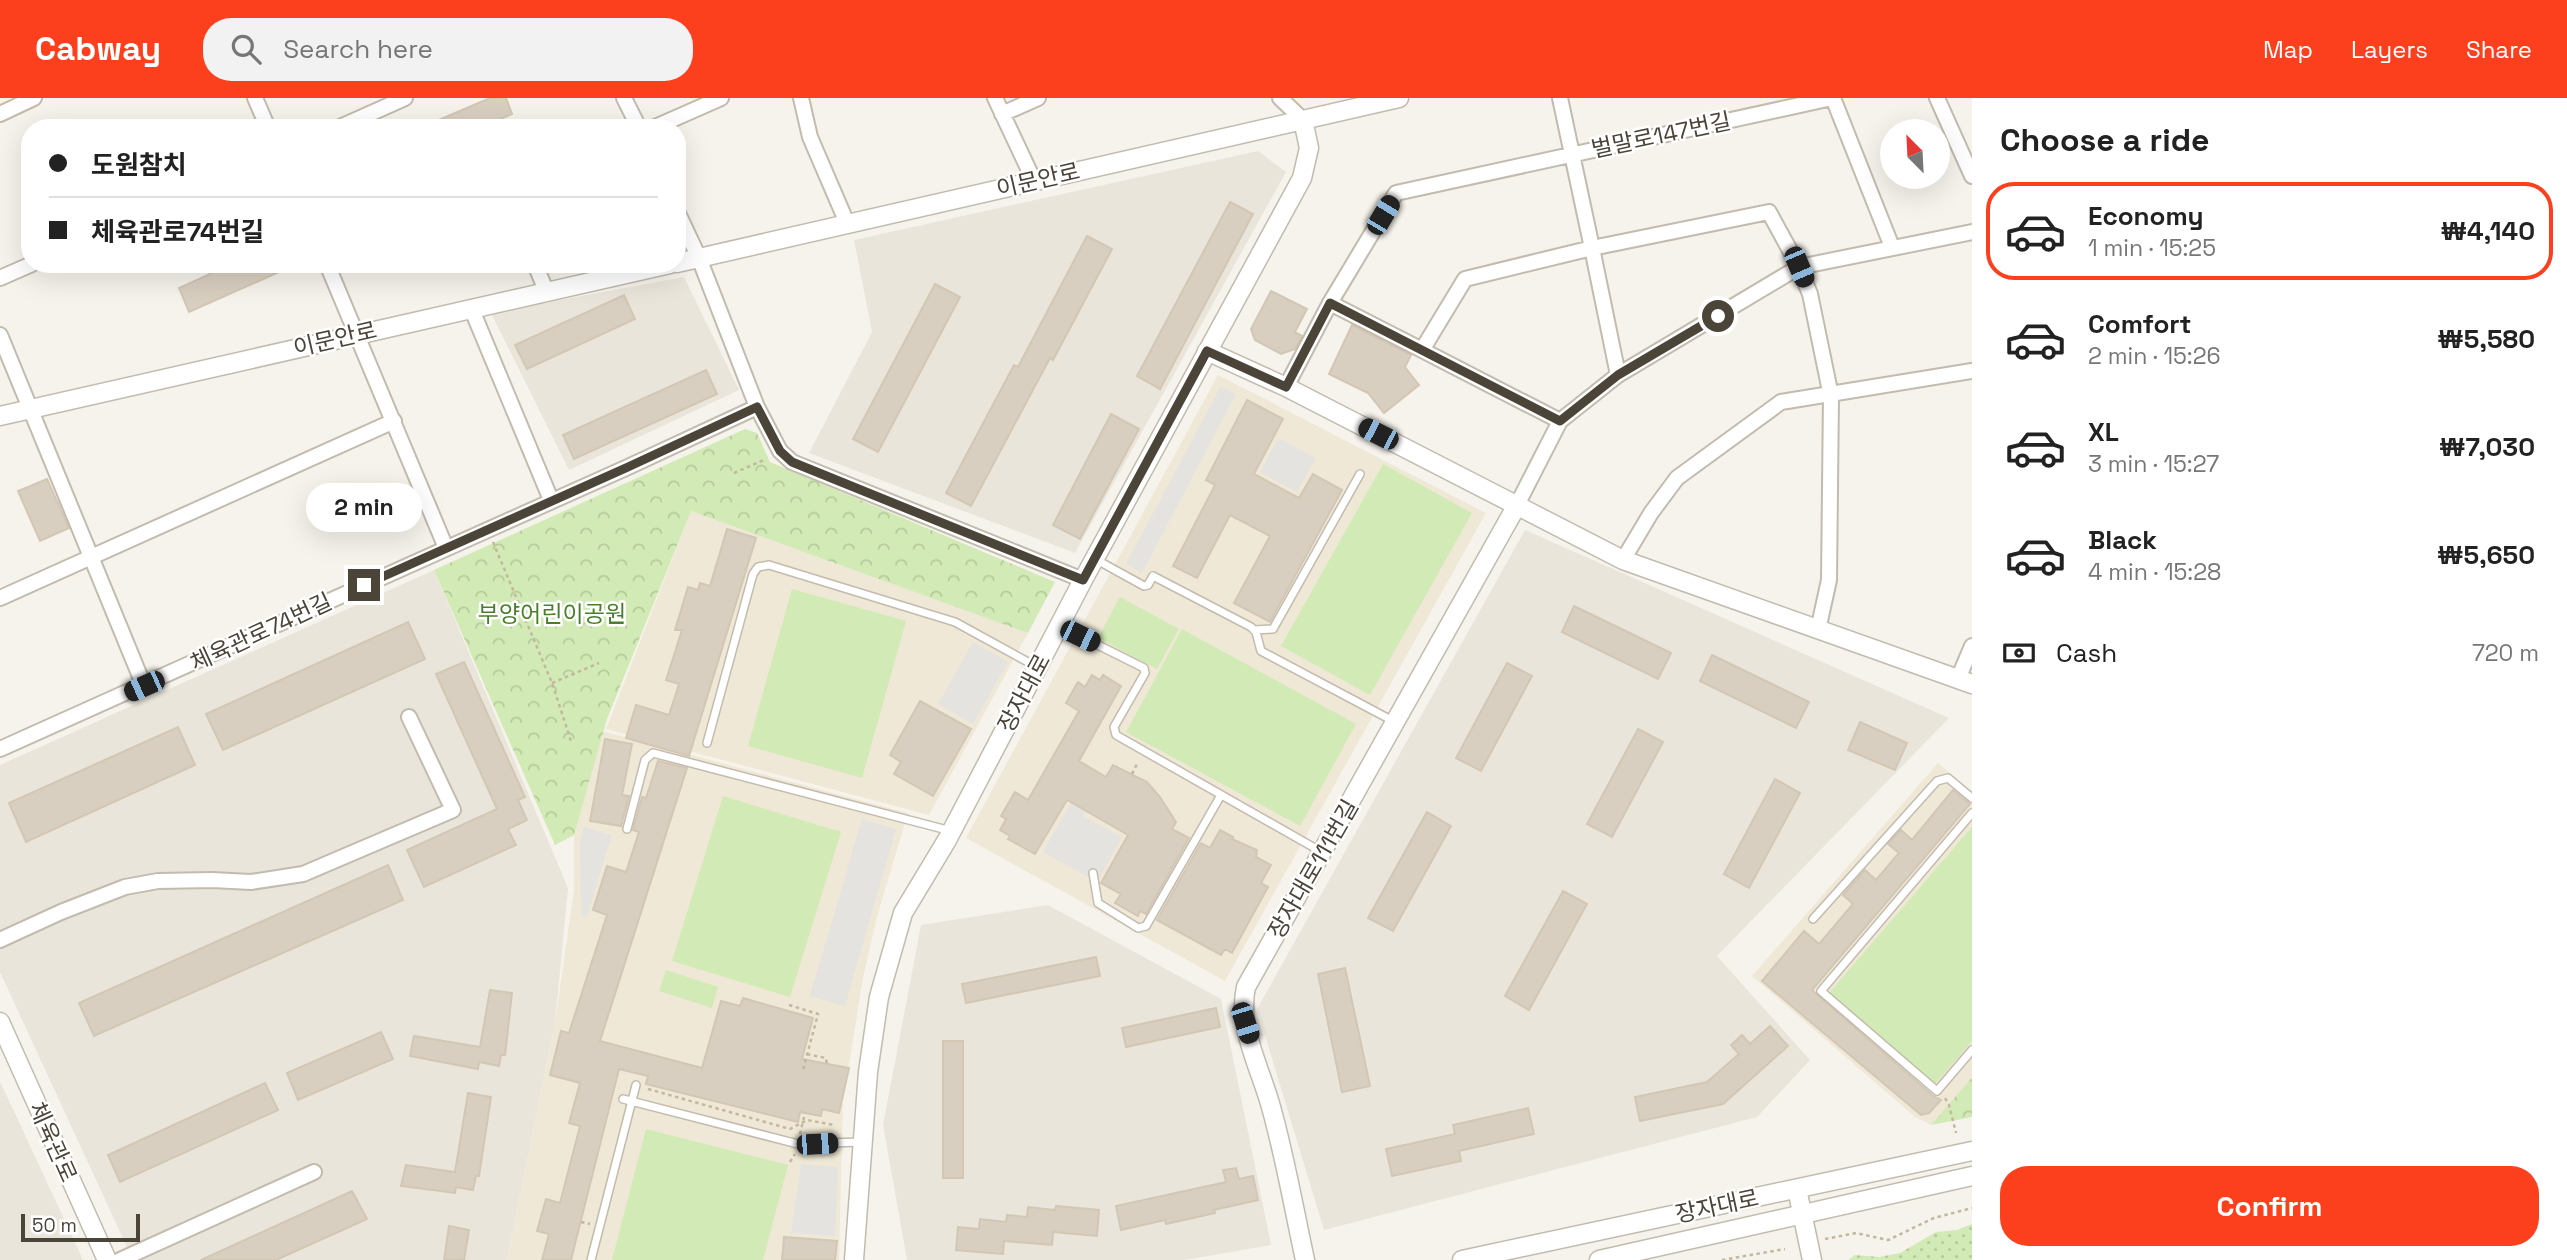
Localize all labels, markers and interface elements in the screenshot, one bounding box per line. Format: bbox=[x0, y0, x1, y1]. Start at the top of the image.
search box bbox=[203, 18, 693, 81]
text: Cabway bbox=[35, 28, 161, 70]
icon: search bbox=[227, 30, 265, 68]
text: Search here bbox=[283, 32, 433, 66]
text: Map bbox=[2263, 34, 2313, 65]
text: Layers bbox=[2351, 34, 2428, 65]
text: Share bbox=[2466, 34, 2532, 65]
street label: 벌말로147번길 bbox=[1588, 106, 1734, 164]
north arrow bbox=[1880, 119, 1950, 189]
map controls bbox=[1880, 119, 1950, 189]
text: Choose a ride bbox=[2000, 120, 2210, 160]
text: 도원참치 bbox=[91, 148, 187, 182]
street label: 이문안로 bbox=[993, 156, 1083, 204]
car bbox=[1364, 192, 1403, 238]
text: Economy bbox=[2088, 199, 2204, 233]
icon: car bbox=[2004, 200, 2067, 263]
text: ₩4,140 bbox=[2441, 214, 2535, 248]
text: 체육관로74번길 bbox=[91, 215, 264, 249]
text: 1 min · 15:25 bbox=[2088, 233, 2216, 263]
car bbox=[1782, 244, 1817, 290]
route start bbox=[1702, 300, 1734, 332]
text: Comfort bbox=[2088, 307, 2191, 341]
icon: car bbox=[2004, 308, 2067, 371]
street label: 이문안로 bbox=[290, 315, 380, 363]
text: ₩5,580 bbox=[2437, 322, 2535, 356]
text: 2 min · 15:26 bbox=[2088, 341, 2221, 371]
car bbox=[1355, 415, 1402, 453]
text: XL bbox=[2088, 415, 2119, 449]
icon: car bbox=[2004, 416, 2067, 479]
text: ₩7,030 bbox=[2439, 430, 2535, 464]
text: 3 min · 15:27 bbox=[2088, 449, 2219, 479]
callout: 2 min bbox=[306, 484, 422, 532]
text: 2 min bbox=[334, 492, 394, 522]
text: Black bbox=[2088, 523, 2157, 557]
icon: car bbox=[2004, 524, 2067, 587]
text: ₩5,650 bbox=[2437, 538, 2535, 572]
text: 4 min · 15:28 bbox=[2088, 557, 2221, 587]
route end bbox=[348, 569, 380, 601]
street label: 체육관로74번길 bbox=[185, 586, 337, 678]
park label: 부양어린이공원 bbox=[478, 599, 626, 629]
car bbox=[1057, 617, 1104, 655]
icon: cash bbox=[2000, 634, 2038, 672]
text: Cash bbox=[2056, 636, 2117, 670]
text: 720 m bbox=[2472, 638, 2539, 668]
street label: 장자대로 bbox=[991, 649, 1057, 737]
car bbox=[121, 668, 168, 704]
street label: 장자대로111번길 bbox=[1261, 794, 1365, 944]
car bbox=[1229, 1000, 1262, 1046]
street label: 체육관로 bbox=[22, 1097, 84, 1187]
car bbox=[796, 1132, 839, 1156]
button: Confirm bbox=[2000, 1166, 2539, 1246]
street label: 장자대로 bbox=[1672, 1183, 1762, 1229]
scale bar bbox=[21, 1211, 140, 1243]
text: 50 m bbox=[32, 1213, 77, 1238]

